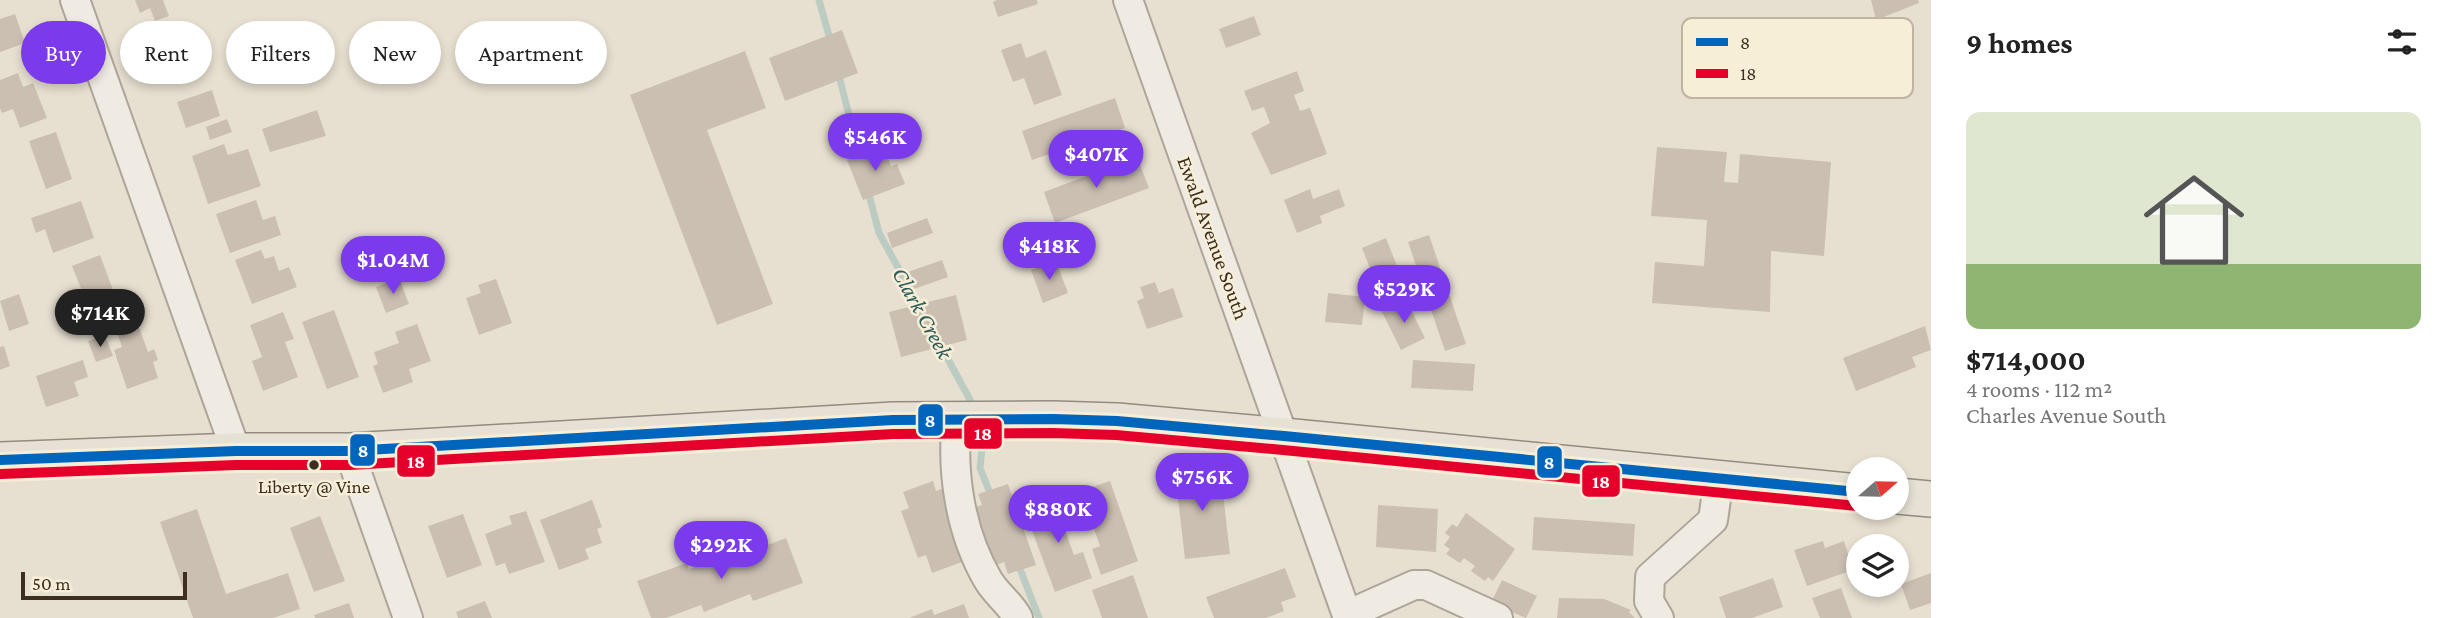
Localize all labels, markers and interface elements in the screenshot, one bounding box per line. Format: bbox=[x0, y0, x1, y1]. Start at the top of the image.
legend bbox=[1682, 18, 1913, 98]
chip: Buy bbox=[21, 21, 106, 84]
chip: Rent bbox=[120, 21, 212, 84]
chip: Filters bbox=[226, 21, 335, 84]
chip: New bbox=[349, 21, 441, 84]
chip: Apartment bbox=[455, 21, 607, 84]
icon: filters bbox=[2383, 23, 2421, 61]
text: 9 homes bbox=[1966, 26, 2073, 59]
text: 8 bbox=[1740, 32, 1750, 53]
text: 18 bbox=[1740, 63, 1757, 84]
pin: $546K bbox=[826, 114, 924, 173]
text: $546K bbox=[844, 123, 906, 149]
pin: $407K bbox=[1047, 130, 1145, 190]
text: $407K bbox=[1064, 140, 1128, 166]
street label: Ewald Avenue South bbox=[1172, 153, 1254, 323]
icon: home bbox=[2131, 157, 2257, 283]
pin: $418K bbox=[1000, 222, 1098, 282]
text: $418K bbox=[1019, 232, 1079, 258]
pin: $1.04M bbox=[336, 236, 450, 296]
text: $1.04M bbox=[357, 246, 429, 272]
water label: Clark Creek bbox=[887, 263, 959, 364]
pin: $529K bbox=[1355, 266, 1453, 325]
text: $529K bbox=[1373, 275, 1435, 301]
pin: $714K bbox=[51, 290, 149, 349]
text: $714K bbox=[71, 299, 129, 325]
text: $714,000 bbox=[1966, 343, 2086, 376]
text: 4 rooms · 112 m² bbox=[1966, 376, 2112, 402]
text: Charles Avenue South bbox=[1966, 402, 2166, 428]
line badge: 8 bbox=[917, 403, 944, 437]
text: 8 bbox=[924, 410, 936, 431]
line badge: 18 bbox=[963, 417, 1003, 450]
text: 18 bbox=[974, 423, 992, 444]
line badge: 8 bbox=[349, 433, 376, 467]
text: 8 bbox=[357, 440, 369, 461]
line badge: 18 bbox=[396, 444, 436, 478]
line badge: 8 bbox=[1536, 445, 1563, 479]
text: 18 bbox=[407, 451, 425, 472]
text: 8 bbox=[1543, 452, 1555, 473]
pin: $756K bbox=[1153, 454, 1251, 513]
north arrow bbox=[1846, 457, 1909, 520]
map controls bbox=[1846, 457, 1909, 597]
marker: Liberty @ Vine bbox=[307, 458, 321, 472]
text: $756K bbox=[1172, 463, 1232, 489]
line badge: 18 bbox=[1581, 464, 1621, 498]
text: 18 bbox=[1592, 471, 1610, 492]
place label: Liberty @ Vine bbox=[258, 476, 370, 497]
pin: $880K bbox=[1009, 486, 1107, 545]
text: $880K bbox=[1025, 495, 1091, 521]
pin: $292K bbox=[672, 522, 770, 581]
text: $292K bbox=[690, 531, 752, 557]
button: layers bbox=[1846, 534, 1909, 597]
scale bar bbox=[21, 569, 187, 601]
text: 50 m bbox=[32, 573, 71, 594]

